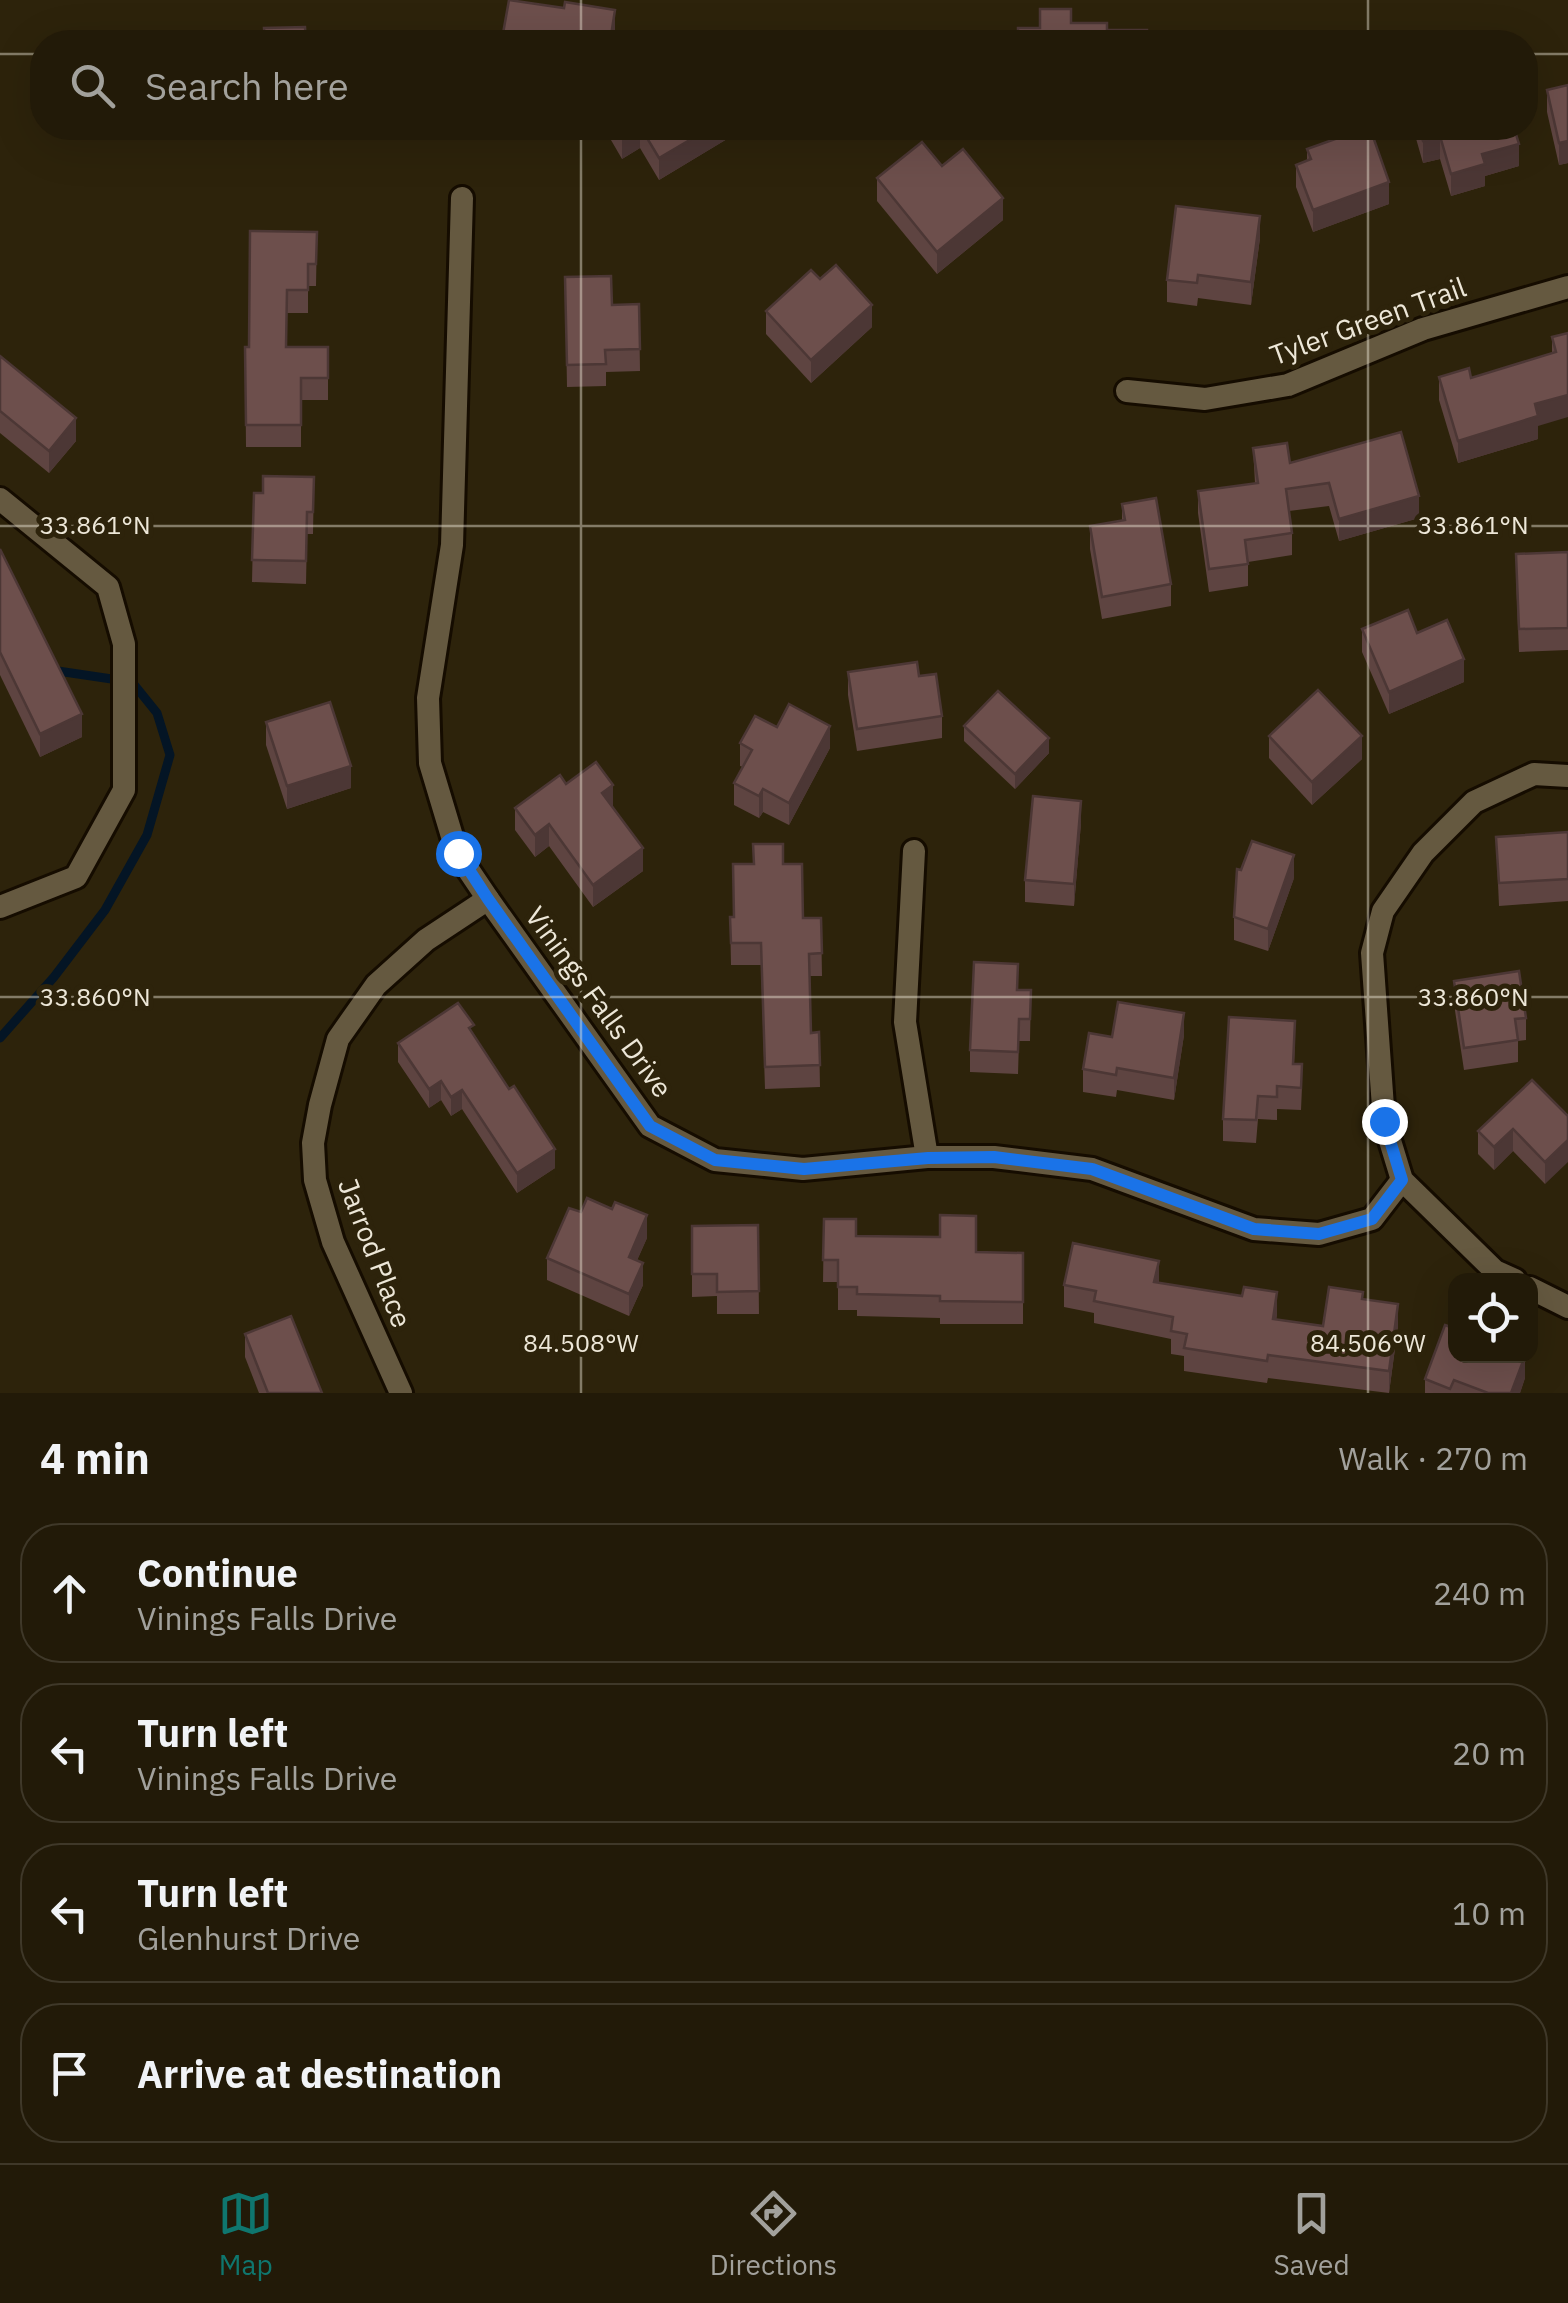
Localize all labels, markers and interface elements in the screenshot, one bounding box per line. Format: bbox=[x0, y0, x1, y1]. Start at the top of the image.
search box bbox=[30, 30, 1538, 140]
icon: search bbox=[65, 58, 120, 113]
text: Search here bbox=[145, 61, 349, 110]
street label: Tyler Green Trail bbox=[1265, 268, 1471, 373]
text: 33.861°N bbox=[39, 508, 151, 541]
text: 33.861°N bbox=[1417, 508, 1529, 541]
route start bbox=[436, 831, 482, 877]
street label: Vinings Falls Drive bbox=[518, 899, 681, 1105]
text: 33.860°N bbox=[39, 980, 151, 1013]
text: 33.860°N bbox=[1417, 980, 1529, 1013]
route end bbox=[1362, 1099, 1408, 1145]
street label: Jarrod Place bbox=[330, 1173, 421, 1333]
map controls bbox=[1448, 1273, 1538, 1363]
button: locate bbox=[1448, 1273, 1538, 1363]
text: 84.508°W bbox=[523, 1326, 639, 1359]
text: 84.506°W bbox=[1310, 1326, 1426, 1359]
text: 4 min bbox=[40, 1431, 150, 1486]
text: Walk · 270 m bbox=[1339, 1437, 1528, 1479]
text: Continue bbox=[137, 1548, 298, 1597]
icon: ahead bbox=[42, 1566, 97, 1621]
text: 240 m bbox=[1433, 1572, 1526, 1614]
text: Vinings Falls Drive bbox=[137, 1597, 397, 1639]
text: Turn left bbox=[137, 1708, 288, 1757]
icon: left bbox=[42, 1726, 97, 1781]
text: 20 m bbox=[1452, 1732, 1526, 1774]
text: Vinings Falls Drive bbox=[137, 1757, 397, 1799]
text: Turn left bbox=[137, 1868, 288, 1917]
icon: left bbox=[42, 1886, 97, 1941]
text: 10 m bbox=[1452, 1892, 1526, 1934]
text: Glenhurst Drive bbox=[137, 1917, 360, 1959]
icon: arrive bbox=[42, 2046, 97, 2101]
text: Arrive at destination bbox=[137, 2049, 502, 2098]
tab: Map bbox=[218, 2186, 273, 2283]
tab: Directions bbox=[710, 2186, 837, 2283]
tab: Saved bbox=[1274, 2186, 1350, 2283]

